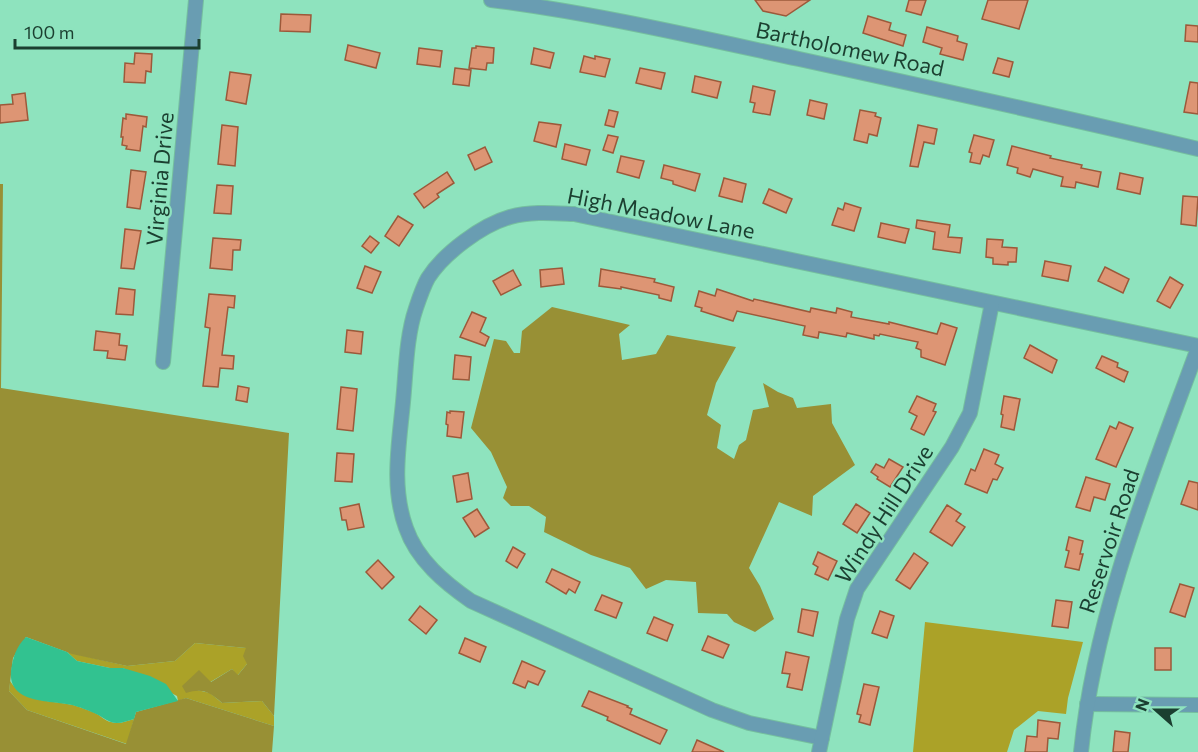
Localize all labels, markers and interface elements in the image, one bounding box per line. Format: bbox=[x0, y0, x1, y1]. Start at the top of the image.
scale bar bbox=[15, 12, 200, 50]
street label: Bartholomew Road bbox=[754, 15, 947, 82]
text: 100 m bbox=[24, 21, 74, 43]
street label: Virginia Drive bbox=[140, 111, 179, 247]
street label: High Meadow Lane bbox=[565, 181, 757, 244]
street label: Windy Hill Drive bbox=[829, 439, 938, 588]
street label: Reservoir Road bbox=[1072, 465, 1145, 616]
north arrow bbox=[1126, 680, 1186, 740]
text: N bbox=[1131, 695, 1153, 713]

